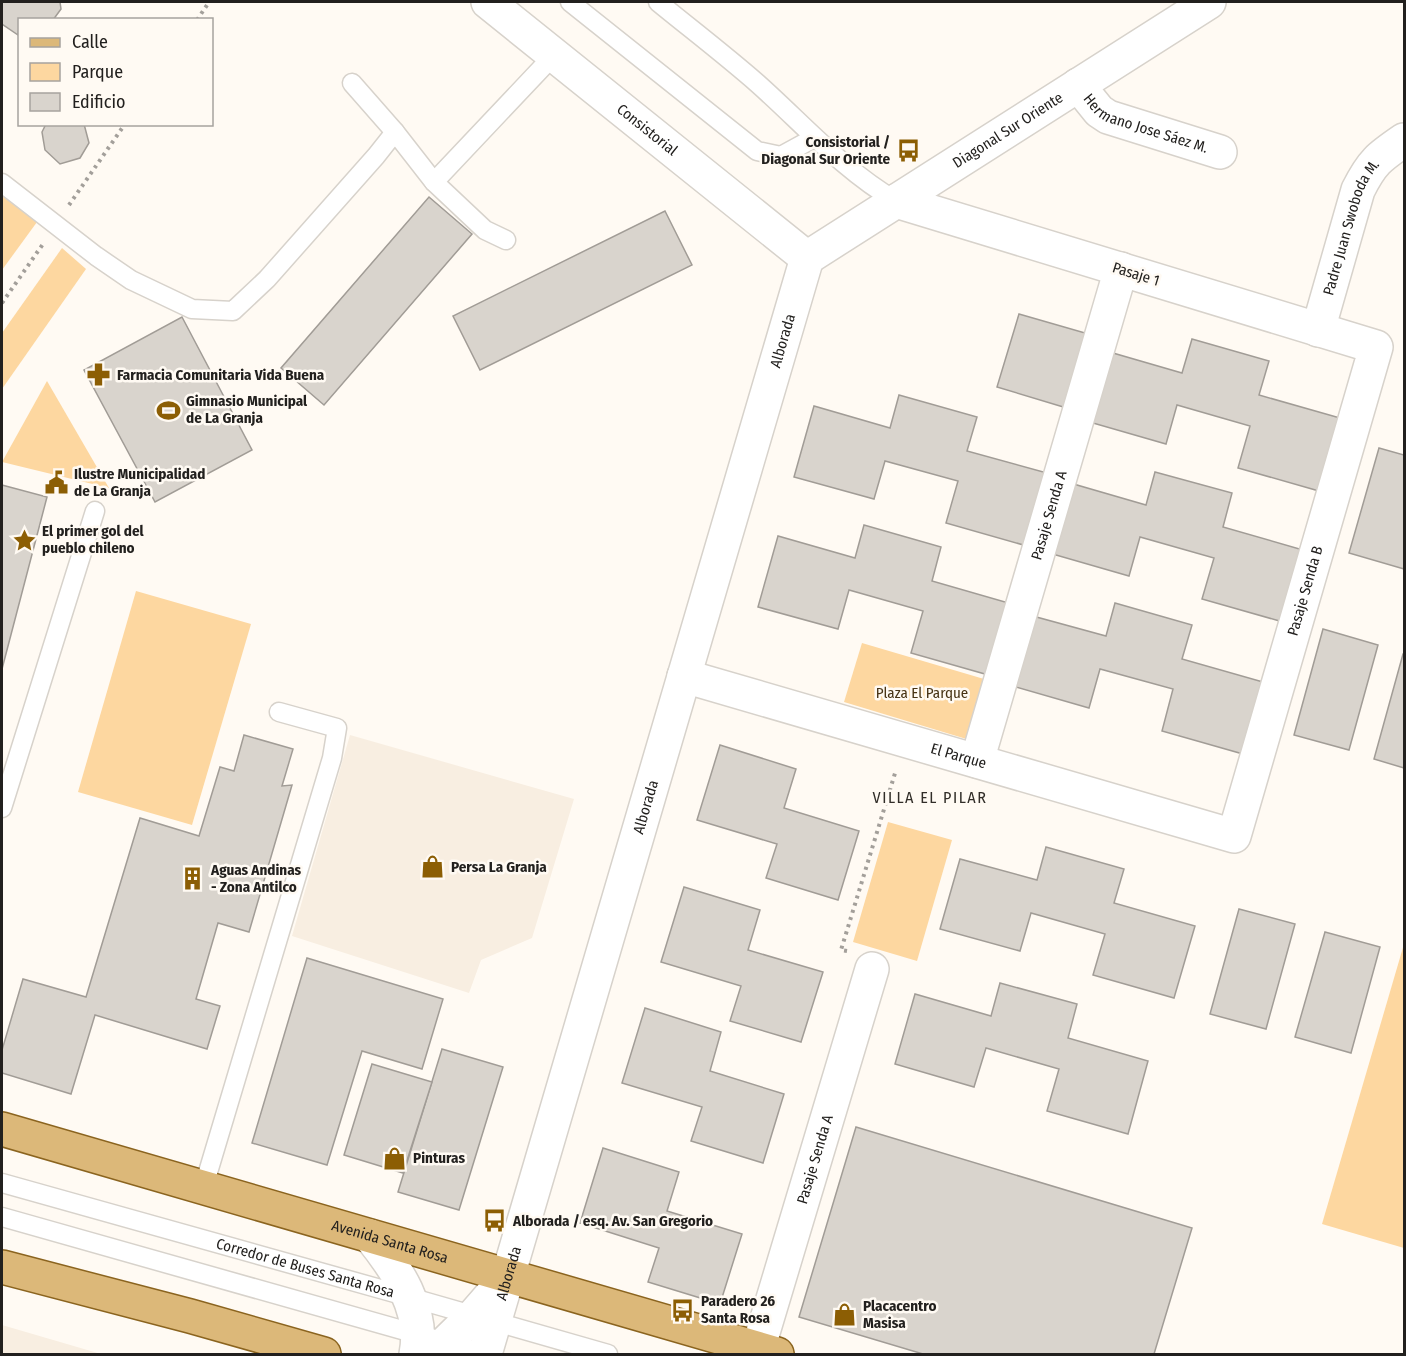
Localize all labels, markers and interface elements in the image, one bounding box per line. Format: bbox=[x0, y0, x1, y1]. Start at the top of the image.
legend bbox=[18, 18, 213, 126]
text: Calle bbox=[72, 31, 108, 53]
text: Parque bbox=[72, 61, 123, 83]
street label: Diagonal Sur Oriente bbox=[949, 88, 1066, 172]
street label: Hermano Jose Sáez M. bbox=[1080, 90, 1210, 157]
text: Edificio bbox=[72, 91, 125, 113]
street label: Consistorial bbox=[613, 100, 681, 159]
place label: Consistorial / Diagonal Sur Oriente bbox=[761, 133, 890, 168]
bus stop icon: Consistorial / Diagonal Sur Oriente bbox=[895, 138, 921, 164]
street label: Padre Juan Swoboda M. bbox=[1319, 156, 1383, 297]
street label: Pasaje 1 bbox=[1110, 258, 1162, 290]
street label: Alborada bbox=[766, 312, 799, 370]
pharmacy icon: Farmacia Comunitaria Vida Buena bbox=[86, 362, 112, 388]
place label: Farmacia Comunitaria Vida Buena bbox=[117, 366, 325, 384]
place label: Gimnasio Municipal de La Granja bbox=[186, 392, 308, 427]
sports icon: Gimnasio Municipal de La Granja bbox=[155, 397, 181, 423]
place label: Ilustre Municipalidad de La Granja bbox=[74, 465, 205, 500]
street label: Pasaje Senda A bbox=[1027, 468, 1071, 562]
public building icon: Ilustre Municipalidad de La Granja bbox=[43, 470, 69, 496]
place label: El primer gol del pueblo chileno bbox=[42, 522, 145, 557]
place icon: El primer gol del pueblo chileno bbox=[11, 527, 37, 553]
street label: Pasaje Senda B bbox=[1284, 544, 1327, 638]
park label: Plaza El Parque bbox=[876, 684, 968, 702]
street label: El Parque bbox=[929, 739, 989, 772]
street label: Alborada bbox=[629, 778, 662, 836]
district label: VILLA EL PILAR bbox=[873, 788, 987, 807]
shop icon: Persa La Granja bbox=[420, 854, 446, 880]
place label: Persa La Granja bbox=[451, 858, 547, 876]
place label: Aguas Andinas - Zona Antilco bbox=[210, 861, 302, 896]
building icon: Aguas Andinas - Zona Antilco bbox=[180, 866, 206, 892]
street label: Pasaje Senda A bbox=[793, 1113, 837, 1206]
shop icon: Pinturas bbox=[382, 1145, 408, 1171]
place label: Pinturas bbox=[413, 1149, 465, 1167]
bus stop icon: Alborada / esq. Av. San Gregorio bbox=[482, 1208, 508, 1234]
place label: Alborada / esq. Av. San Gregorio bbox=[512, 1212, 713, 1230]
street label: Avenida Santa Rosa bbox=[330, 1216, 450, 1267]
street label: Corredor de Buses Santa Rosa bbox=[214, 1234, 396, 1301]
street label: Alborada bbox=[492, 1244, 525, 1302]
place label: Paradero 26 Santa Rosa bbox=[701, 1292, 775, 1327]
bus stop icon: Paradero 26 Santa Rosa bbox=[670, 1297, 696, 1323]
place label: Placacentro Masisa bbox=[863, 1297, 936, 1332]
shop icon: Placacentro Masisa bbox=[832, 1302, 858, 1328]

